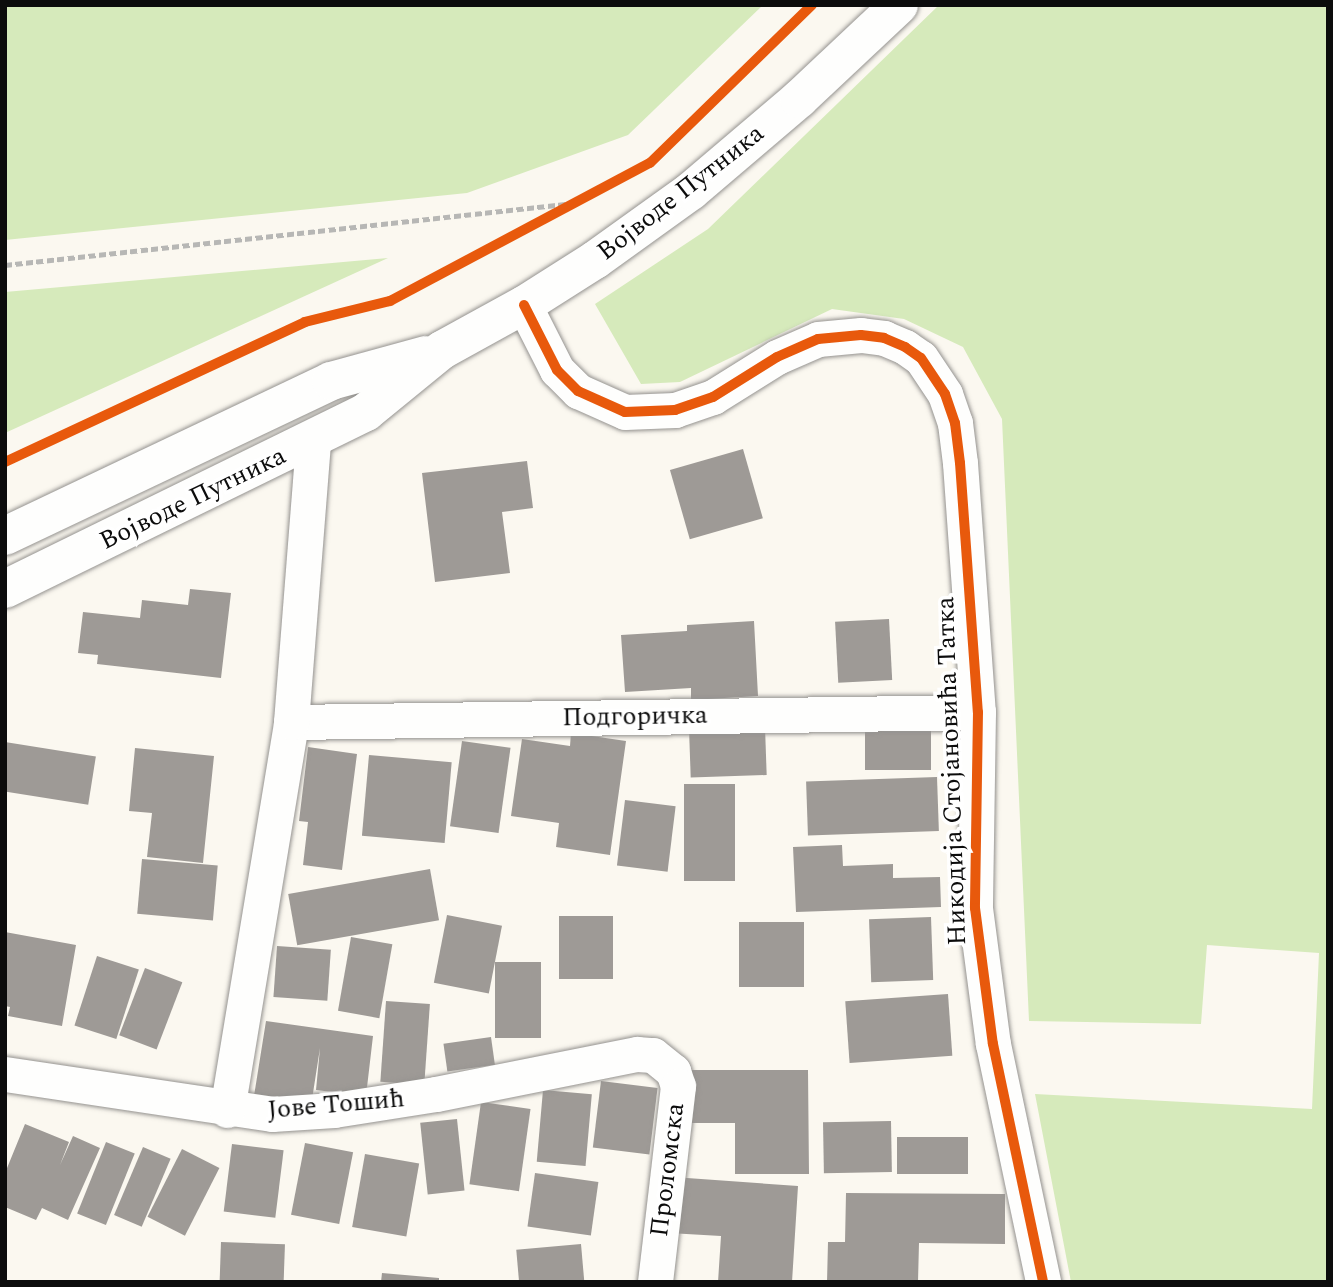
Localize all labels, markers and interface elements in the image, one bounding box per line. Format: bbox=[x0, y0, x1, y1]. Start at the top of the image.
street label: Војводе Путника bbox=[591, 118, 771, 268]
street label: Војводе Путника bbox=[95, 440, 291, 558]
street label: Никодија Стојановића Татка bbox=[930, 596, 974, 946]
street label: Подгоричка bbox=[562, 700, 708, 734]
street label: Јове Тошић bbox=[266, 1083, 406, 1127]
street label: Проломска bbox=[644, 1101, 692, 1239]

